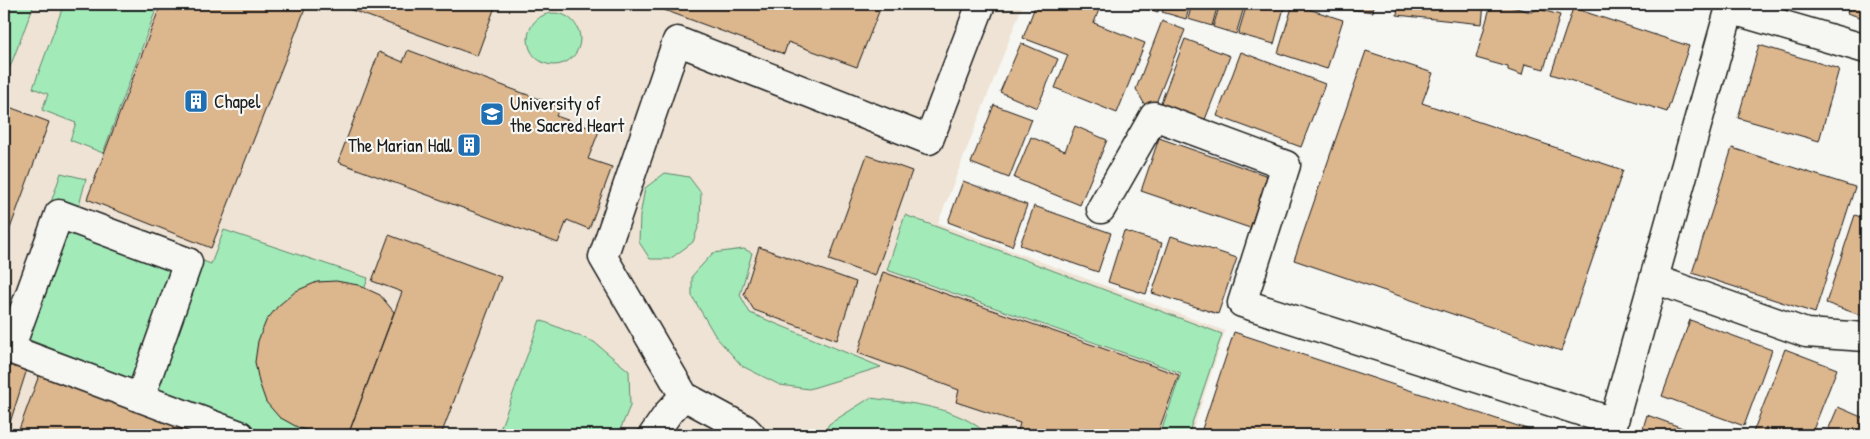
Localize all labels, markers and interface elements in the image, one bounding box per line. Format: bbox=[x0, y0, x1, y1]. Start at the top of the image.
building icon: Chapel bbox=[183, 88, 209, 114]
place label: Chapel bbox=[214, 88, 262, 114]
place label: University of the Sacred Heart bbox=[510, 90, 625, 138]
school or university icon: University of the Sacred Heart bbox=[479, 101, 505, 127]
place label: The Marian Hall bbox=[348, 132, 453, 158]
building icon: The Marian Hall bbox=[456, 132, 482, 158]

